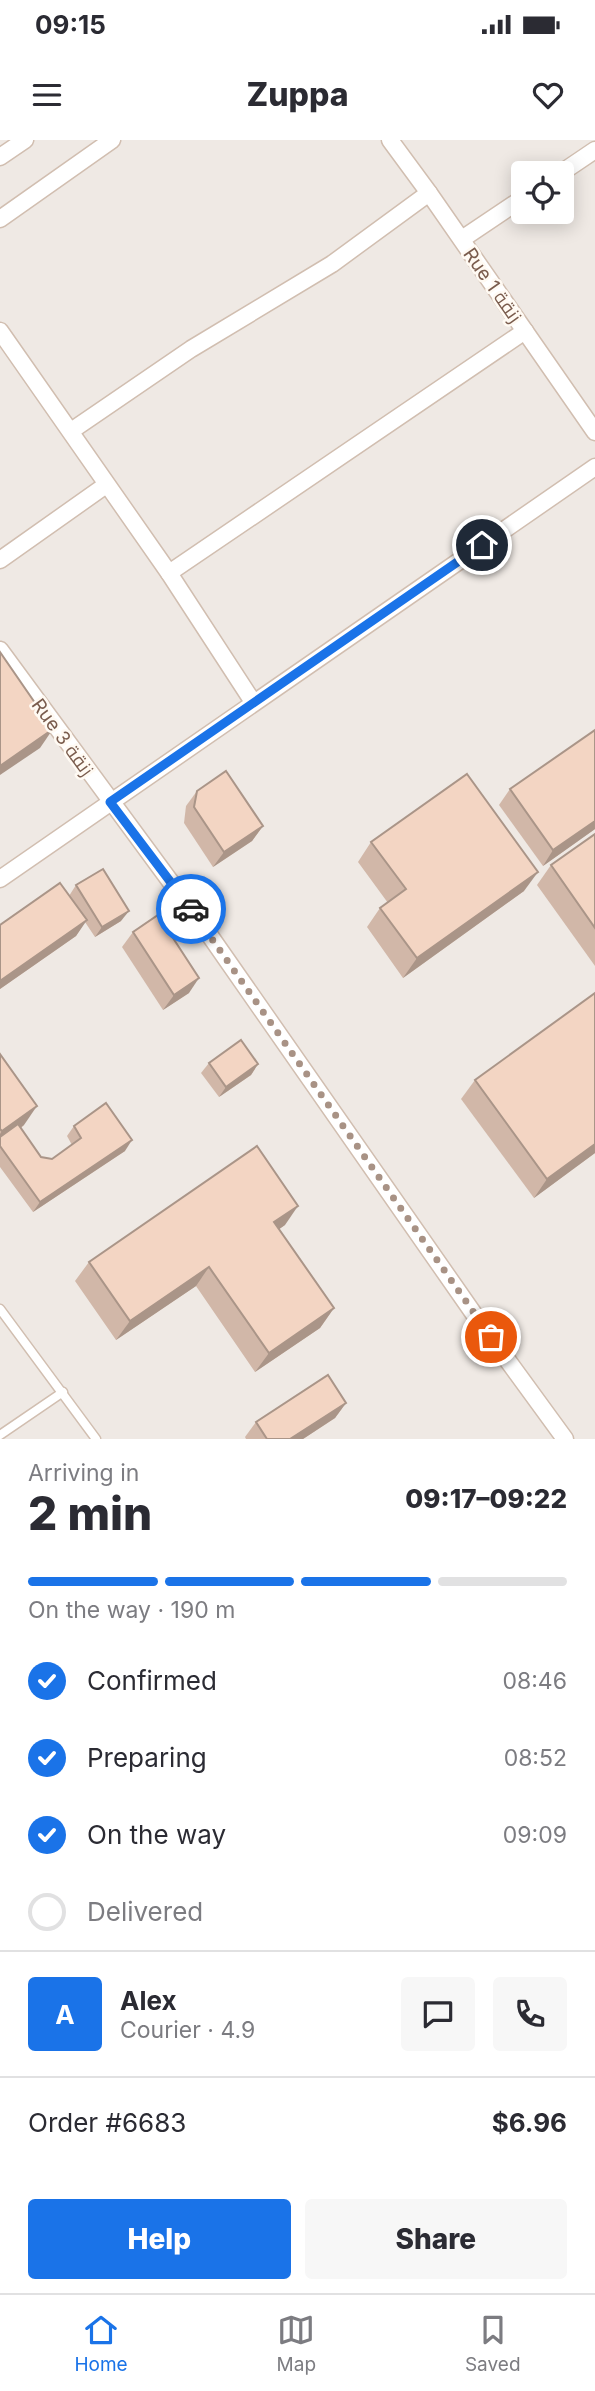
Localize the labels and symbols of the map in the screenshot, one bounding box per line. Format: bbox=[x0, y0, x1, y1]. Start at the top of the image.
street label: Rue 1 زنقة bbox=[458, 243, 527, 327]
pin bbox=[452, 515, 512, 575]
street label: Rue 3 زنقة bbox=[27, 694, 98, 781]
courier bbox=[156, 874, 226, 944]
pin bbox=[461, 1307, 521, 1367]

